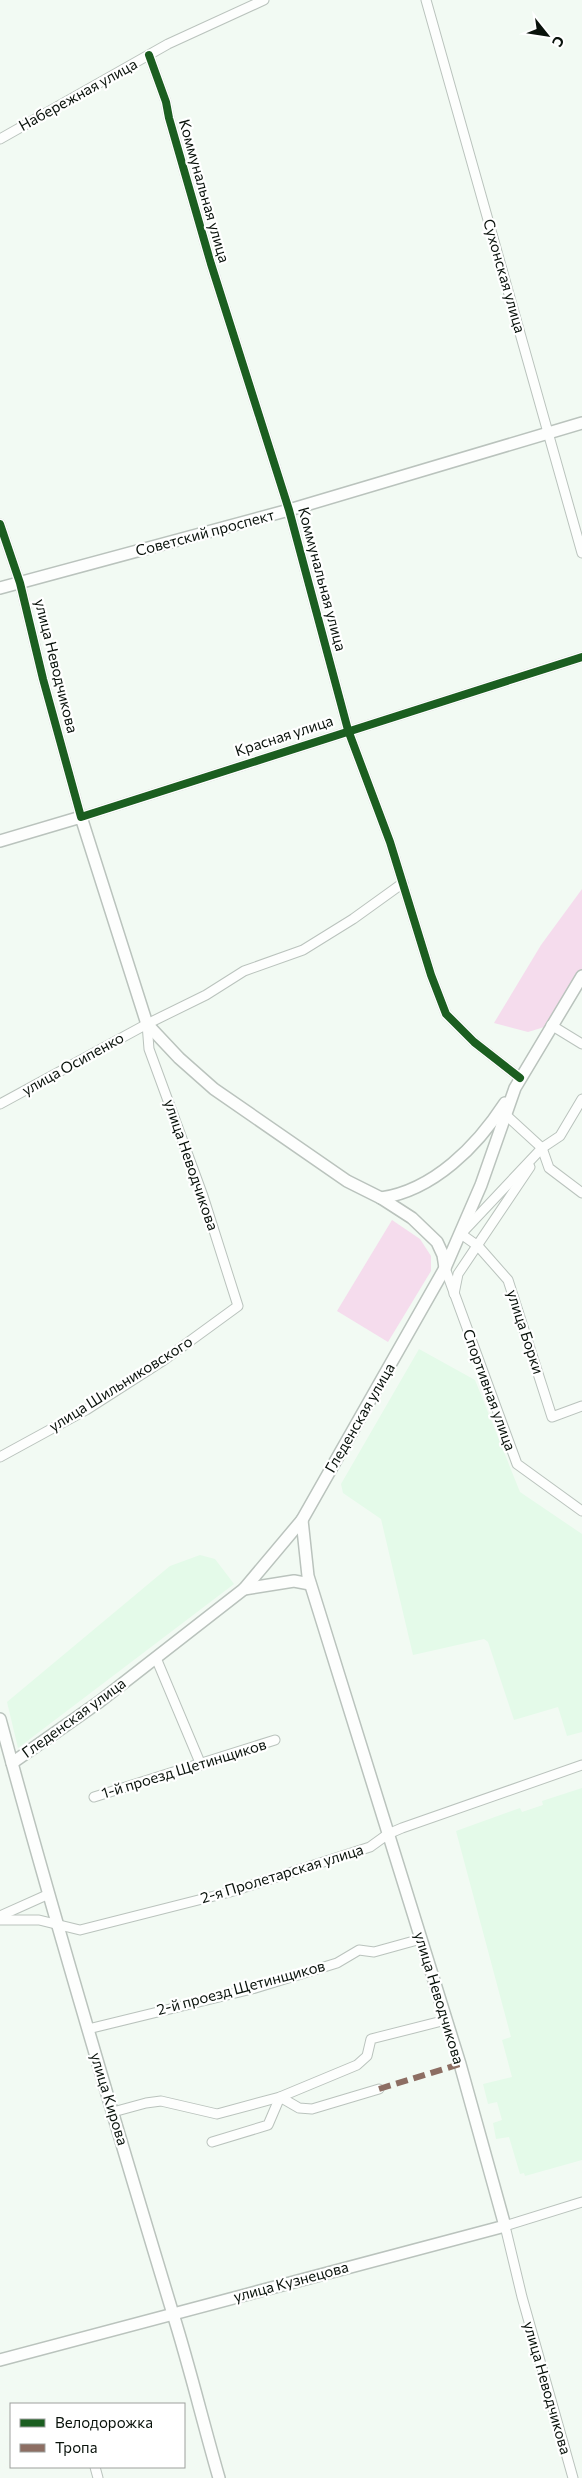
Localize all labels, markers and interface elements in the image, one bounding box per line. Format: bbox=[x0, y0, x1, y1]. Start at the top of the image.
north arrow bbox=[522, 10, 572, 60]
text: С bbox=[549, 33, 568, 50]
street label: Набережная улица bbox=[15, 54, 140, 134]
street label: Коммунальная улица bbox=[176, 117, 234, 264]
street label: Сухонская улица bbox=[480, 217, 530, 335]
street label: Советский проспект bbox=[133, 505, 276, 559]
street label: Коммунальная улица bbox=[295, 505, 351, 653]
street label: улица Неводчикова bbox=[32, 597, 82, 735]
street label: Красная улица bbox=[232, 711, 335, 759]
street label: улица Осипенко bbox=[18, 1028, 127, 1099]
street label: улица Неводчикова bbox=[161, 1097, 223, 1233]
street label: улица Борки bbox=[504, 1287, 548, 1376]
street label: Спортивная улица bbox=[460, 1326, 520, 1453]
street label: улица Шильниковского bbox=[45, 1332, 196, 1435]
street label: Гледенская улица bbox=[320, 1359, 398, 1476]
street label: Гледенская улица bbox=[18, 1674, 129, 1761]
street label: 1-й проезд Щетинщиков bbox=[99, 1734, 268, 1802]
street label: 2-я Пролетарская улица bbox=[198, 1840, 365, 1906]
street label: улица Неводчикова bbox=[411, 1929, 469, 2066]
street label: 2-й проезд Щетинщиков bbox=[155, 1956, 327, 2018]
street label: улица Кирова bbox=[87, 2050, 133, 2147]
street label: улица Кузнецова bbox=[231, 2257, 350, 2305]
street label: улица Неводчикова bbox=[520, 2319, 576, 2456]
legend bbox=[10, 2403, 185, 2468]
text: Велодорожка bbox=[55, 2413, 153, 2431]
text: Тропа bbox=[55, 2438, 97, 2456]

